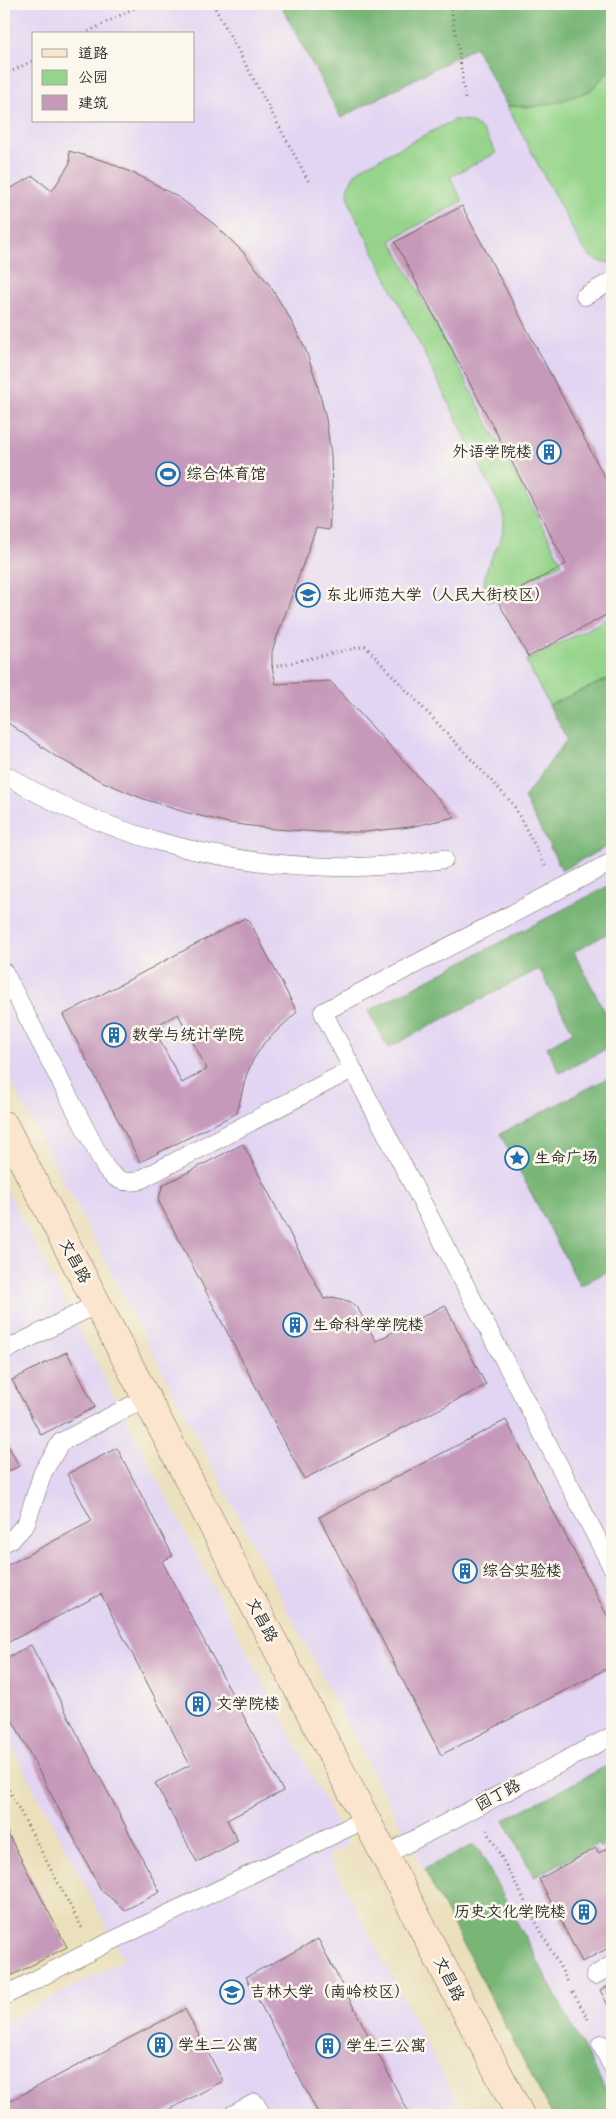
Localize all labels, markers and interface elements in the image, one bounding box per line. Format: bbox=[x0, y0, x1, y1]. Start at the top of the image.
legend bbox=[32, 32, 195, 122]
text: 道路 bbox=[78, 43, 108, 64]
text: 公园 bbox=[78, 67, 108, 88]
text: 建筑 bbox=[78, 93, 108, 114]
building icon: 外语学院楼 bbox=[536, 439, 562, 465]
place label: 外语学院楼 bbox=[452, 441, 532, 463]
sports icon: 综合体育馆 bbox=[155, 461, 181, 487]
place label: 综合体育馆 bbox=[186, 463, 266, 485]
school or university icon: 东北师范大学（人民大街校区） bbox=[295, 582, 321, 608]
place label: 东北师范大学（人民大街校区） bbox=[326, 584, 550, 606]
building icon: 数学与统计学院 bbox=[101, 1022, 127, 1048]
place label: 数学与统计学院 bbox=[132, 1024, 244, 1046]
place icon: 生命广场 bbox=[504, 1145, 530, 1171]
place label: 生命广场 bbox=[534, 1147, 598, 1169]
street label: 文昌路 bbox=[54, 1235, 96, 1287]
building icon: 生命科学学院楼 bbox=[282, 1312, 308, 1338]
place label: 生命科学学院楼 bbox=[312, 1314, 424, 1336]
building icon: 综合实验楼 bbox=[452, 1558, 478, 1584]
place label: 综合实验楼 bbox=[482, 1560, 562, 1582]
street label: 文昌路 bbox=[241, 1594, 283, 1646]
building icon: 文学院楼 bbox=[185, 1691, 211, 1717]
place label: 文学院楼 bbox=[216, 1693, 280, 1715]
street label: 园丁路 bbox=[472, 1774, 524, 1816]
building icon: 历史文化学院楼 bbox=[571, 1899, 597, 1925]
place label: 历史文化学院楼 bbox=[454, 1901, 566, 1923]
street label: 文昌路 bbox=[428, 1953, 470, 2005]
school or university icon: 吉林大学（南岭校区） bbox=[219, 1979, 245, 2005]
place label: 吉林大学（南岭校区） bbox=[250, 1981, 410, 2003]
building icon: 学生二公寓 bbox=[147, 2032, 173, 2058]
building icon: 学生三公寓 bbox=[315, 2033, 341, 2059]
place label: 学生二公寓 bbox=[178, 2034, 258, 2056]
place label: 学生三公寓 bbox=[346, 2035, 426, 2057]

